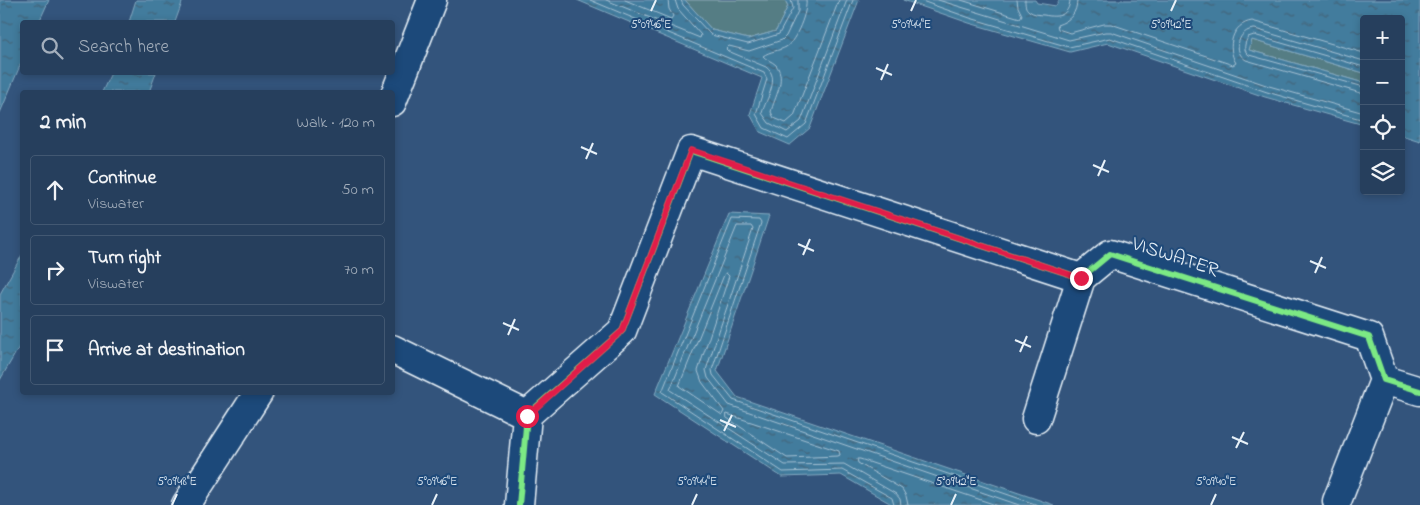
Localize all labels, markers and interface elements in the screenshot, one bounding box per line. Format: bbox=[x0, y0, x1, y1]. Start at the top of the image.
map controls bbox=[1360, 15, 1405, 195]
button: + bbox=[1360, 15, 1405, 60]
text: 5°09'46"E bbox=[631, 16, 671, 34]
text: 5°09'44"E bbox=[891, 16, 931, 34]
text: 5°09'42"E bbox=[1150, 16, 1192, 34]
search box bbox=[20, 20, 395, 75]
icon: search bbox=[38, 34, 66, 62]
text: Search here bbox=[78, 34, 169, 61]
button: − bbox=[1360, 60, 1405, 105]
button: locate bbox=[1360, 105, 1405, 150]
text: 2 min bbox=[40, 108, 86, 138]
text: Walk · 120 m bbox=[296, 111, 375, 135]
button: layers bbox=[1360, 150, 1405, 195]
text: Continue bbox=[88, 165, 156, 192]
icon: ahead bbox=[41, 176, 69, 204]
text: 50 m bbox=[342, 178, 374, 202]
text: Viswater bbox=[88, 192, 144, 216]
street label: VISWATER bbox=[1127, 230, 1223, 286]
text: Turn right bbox=[88, 245, 161, 272]
icon: right bbox=[41, 256, 69, 284]
text: 70 m bbox=[344, 258, 374, 282]
route end bbox=[1070, 267, 1093, 290]
text: Viswater bbox=[88, 272, 144, 296]
icon: arrive bbox=[41, 336, 69, 364]
text: Arrive at destination bbox=[88, 337, 245, 364]
route start bbox=[516, 405, 539, 428]
text: 5°09'48"E bbox=[157, 473, 197, 491]
text: 5°09'46"E bbox=[417, 473, 457, 491]
text: 5°09'44"E bbox=[677, 473, 717, 491]
text: 5°09'42"E bbox=[935, 473, 977, 491]
text: 5°09'40"E bbox=[1196, 473, 1236, 491]

